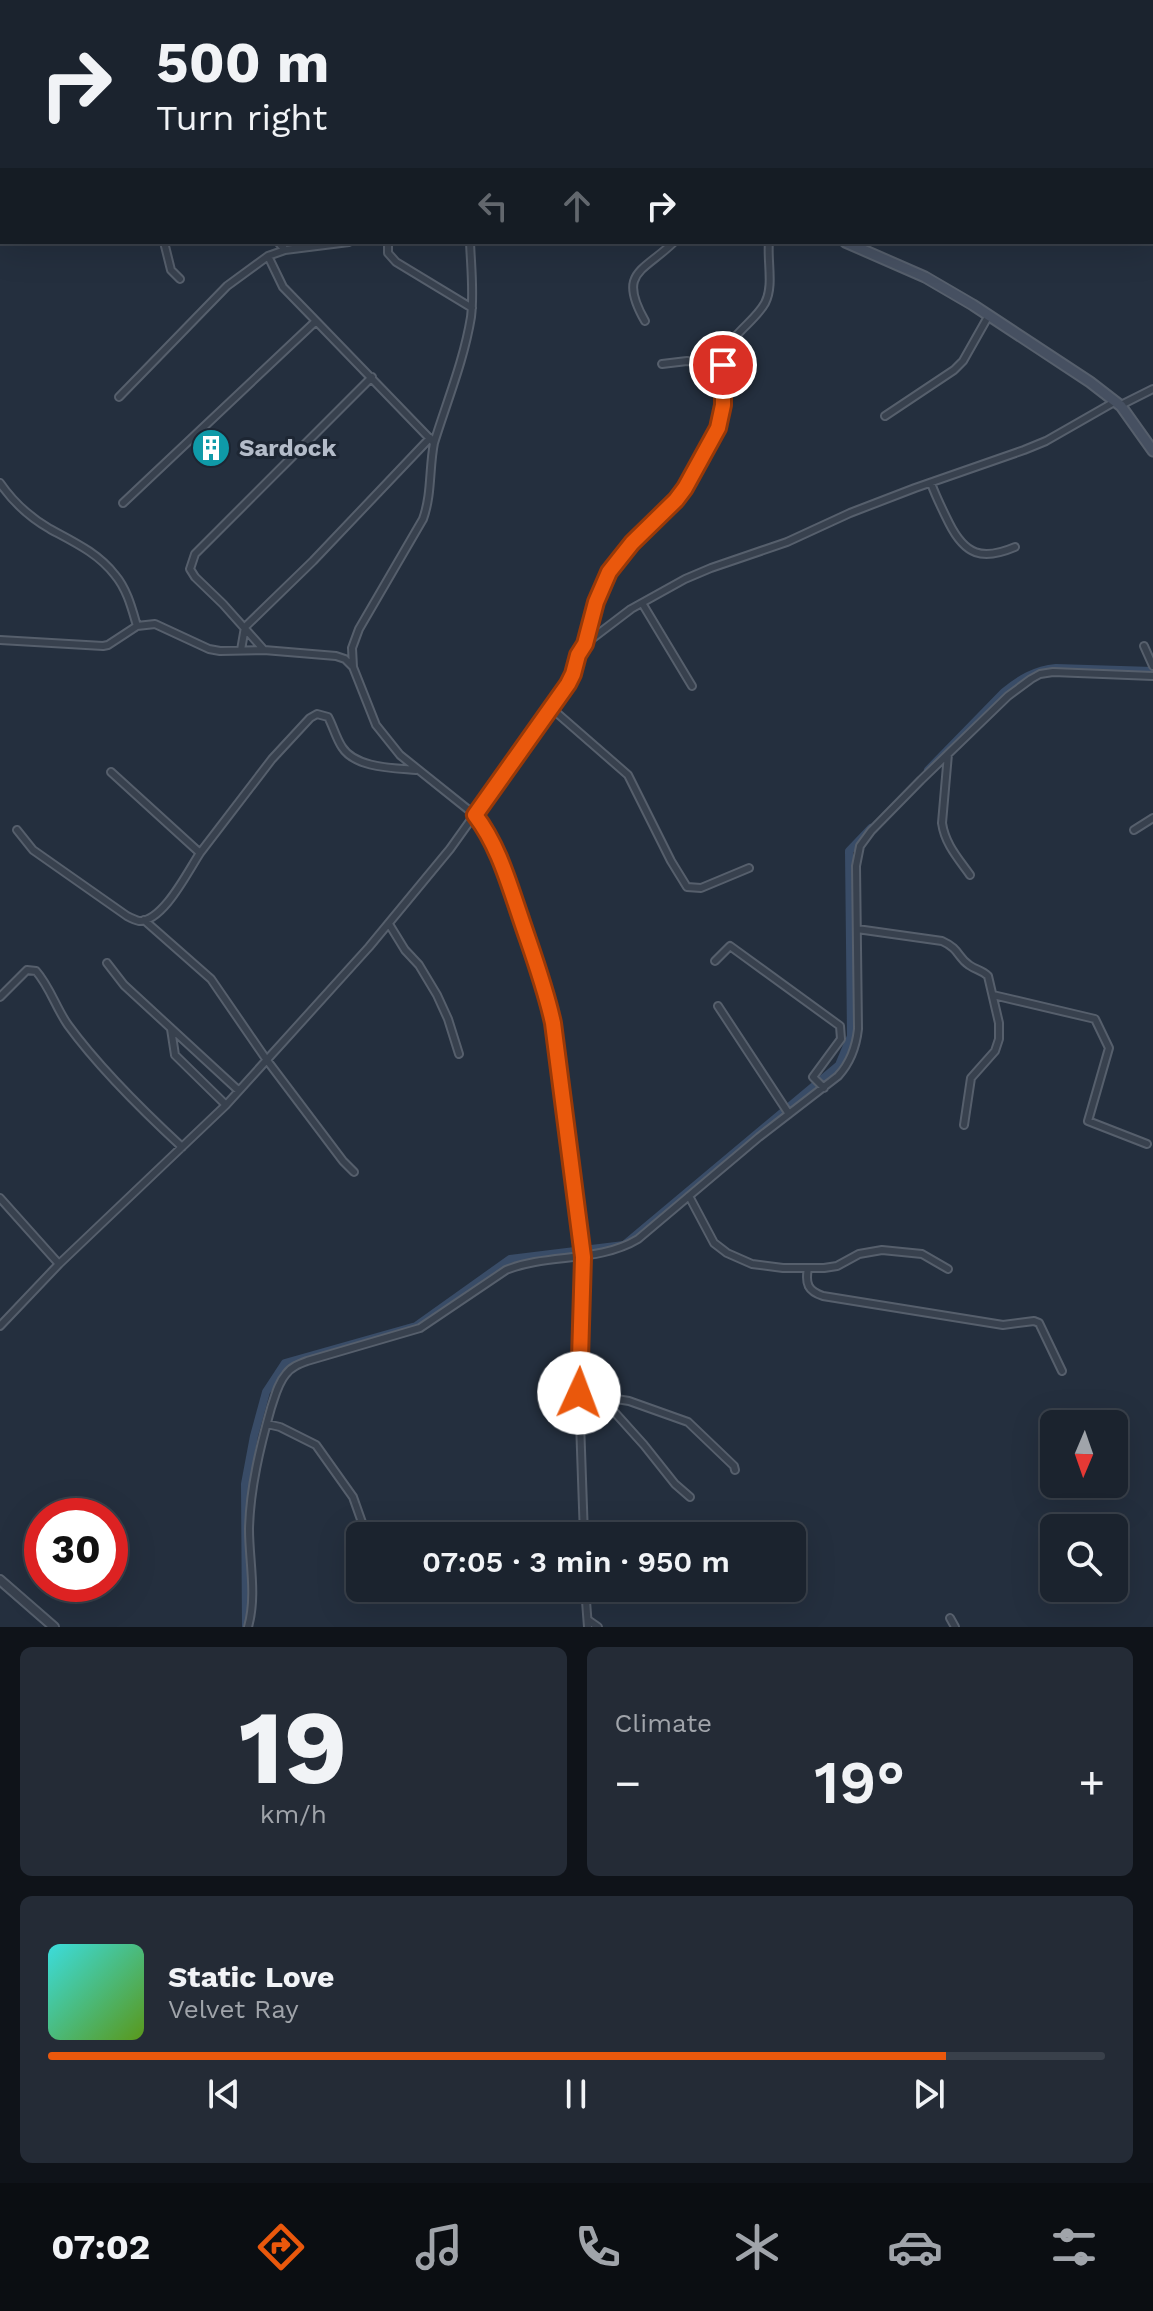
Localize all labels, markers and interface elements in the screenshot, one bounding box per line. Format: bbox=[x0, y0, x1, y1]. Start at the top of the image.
text: 500 m bbox=[156, 30, 330, 96]
icon: right bbox=[24, 32, 128, 136]
text: Turn right bbox=[156, 97, 327, 139]
icon: left bbox=[471, 184, 515, 228]
icon: ahead bbox=[555, 184, 599, 228]
icon: right bbox=[639, 184, 683, 228]
pin bbox=[689, 331, 757, 399]
icon: arrive bbox=[701, 343, 745, 387]
building icon: Sardock bbox=[190, 427, 232, 469]
place label: Sardock bbox=[239, 434, 336, 462]
position arrow bbox=[537, 1351, 621, 1435]
north arrow bbox=[1040, 1410, 1128, 1498]
map controls bbox=[1040, 1410, 1128, 1602]
speed limit sign: 30 bbox=[24, 1498, 128, 1602]
button: search bbox=[1040, 1514, 1128, 1602]
text: 07:05 · 3 min · 950 m bbox=[422, 1544, 730, 1579]
text: 19 bbox=[239, 1686, 348, 1808]
text: Climate bbox=[615, 1708, 712, 1738]
text: 19° bbox=[814, 1747, 905, 1818]
text: − bbox=[615, 1757, 641, 1809]
text: + bbox=[1078, 1757, 1105, 1809]
text: km/h bbox=[260, 1799, 327, 1829]
text: Static Love bbox=[168, 1959, 334, 1994]
text: Velvet Ray bbox=[168, 1994, 299, 2024]
icon: previous bbox=[202, 2072, 246, 2116]
icon: pause bbox=[554, 2072, 598, 2116]
icon: next bbox=[907, 2072, 951, 2116]
icon: directions bbox=[253, 2219, 309, 2275]
icon: music bbox=[411, 2219, 467, 2275]
icon: phone bbox=[570, 2219, 626, 2275]
icon: climate bbox=[729, 2219, 785, 2275]
icon: car bbox=[887, 2219, 943, 2275]
icon: filters bbox=[1046, 2219, 1102, 2275]
text: 07:02 bbox=[51, 2226, 150, 2268]

